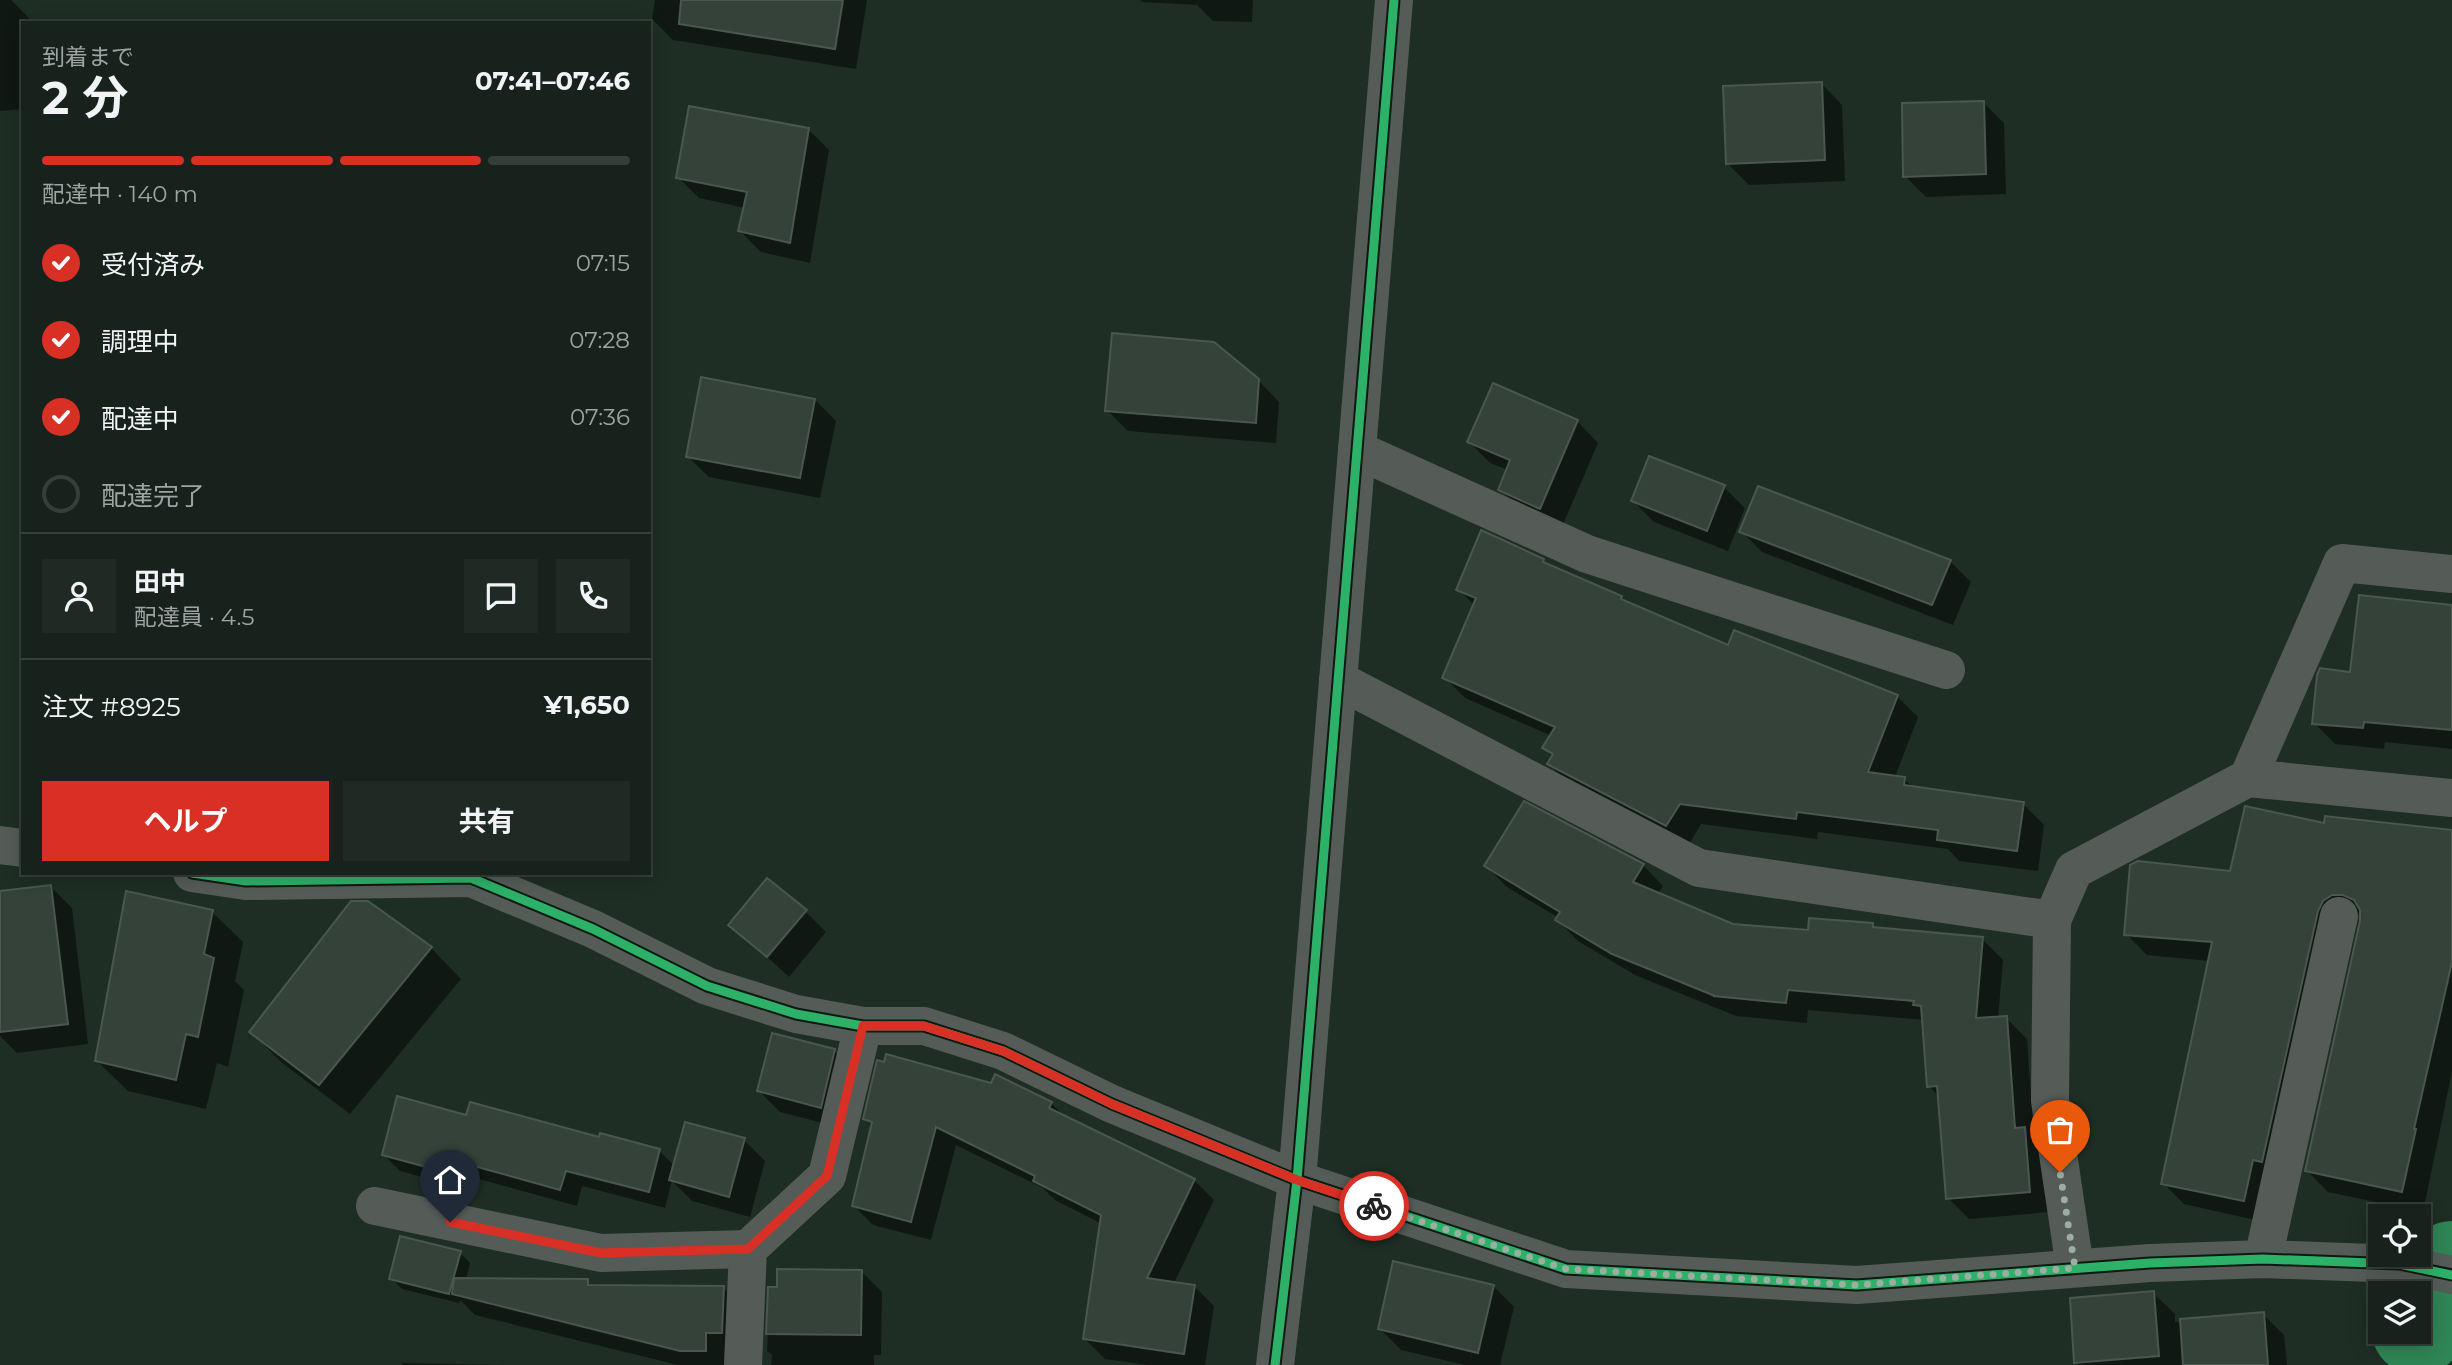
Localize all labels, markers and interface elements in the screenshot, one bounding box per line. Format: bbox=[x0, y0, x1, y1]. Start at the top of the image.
text: 到着まで bbox=[42, 43, 134, 71]
text: 07:41–07:46 bbox=[475, 65, 630, 97]
text: 2 分 bbox=[42, 69, 128, 126]
text: 配達中 · 140 m bbox=[42, 180, 198, 208]
icon: check bbox=[42, 244, 80, 282]
text: 受付済み bbox=[101, 249, 205, 281]
text: 07:15 bbox=[576, 249, 630, 277]
icon: check bbox=[42, 321, 80, 359]
text: 調理中 bbox=[101, 326, 179, 358]
text: 07:28 bbox=[569, 326, 630, 354]
icon: check bbox=[42, 398, 80, 436]
text: 配達中 bbox=[101, 403, 179, 435]
text: 07:36 bbox=[570, 403, 630, 431]
text: 配達完了 bbox=[101, 480, 205, 512]
button: person bbox=[42, 559, 116, 633]
button: chat bbox=[464, 559, 538, 633]
button: phone bbox=[556, 559, 630, 633]
text: 田中 bbox=[134, 566, 186, 598]
text: 配達員 · 4.5 bbox=[134, 603, 254, 631]
text: ¥1,650 bbox=[544, 689, 630, 721]
text: 注文 #8925 bbox=[42, 691, 181, 723]
button: ヘルプ bbox=[42, 781, 329, 861]
button: 共有 bbox=[343, 781, 630, 861]
pin bbox=[2030, 1100, 2090, 1172]
icon: bag bbox=[2041, 1111, 2079, 1149]
pin bbox=[420, 1150, 480, 1222]
icon: home bbox=[431, 1161, 469, 1199]
courier bbox=[1339, 1171, 1409, 1241]
icon: bike bbox=[1355, 1187, 1393, 1225]
map controls bbox=[2368, 1204, 2431, 1344]
button: locate bbox=[2368, 1204, 2431, 1267]
button: layers bbox=[2368, 1281, 2431, 1344]

